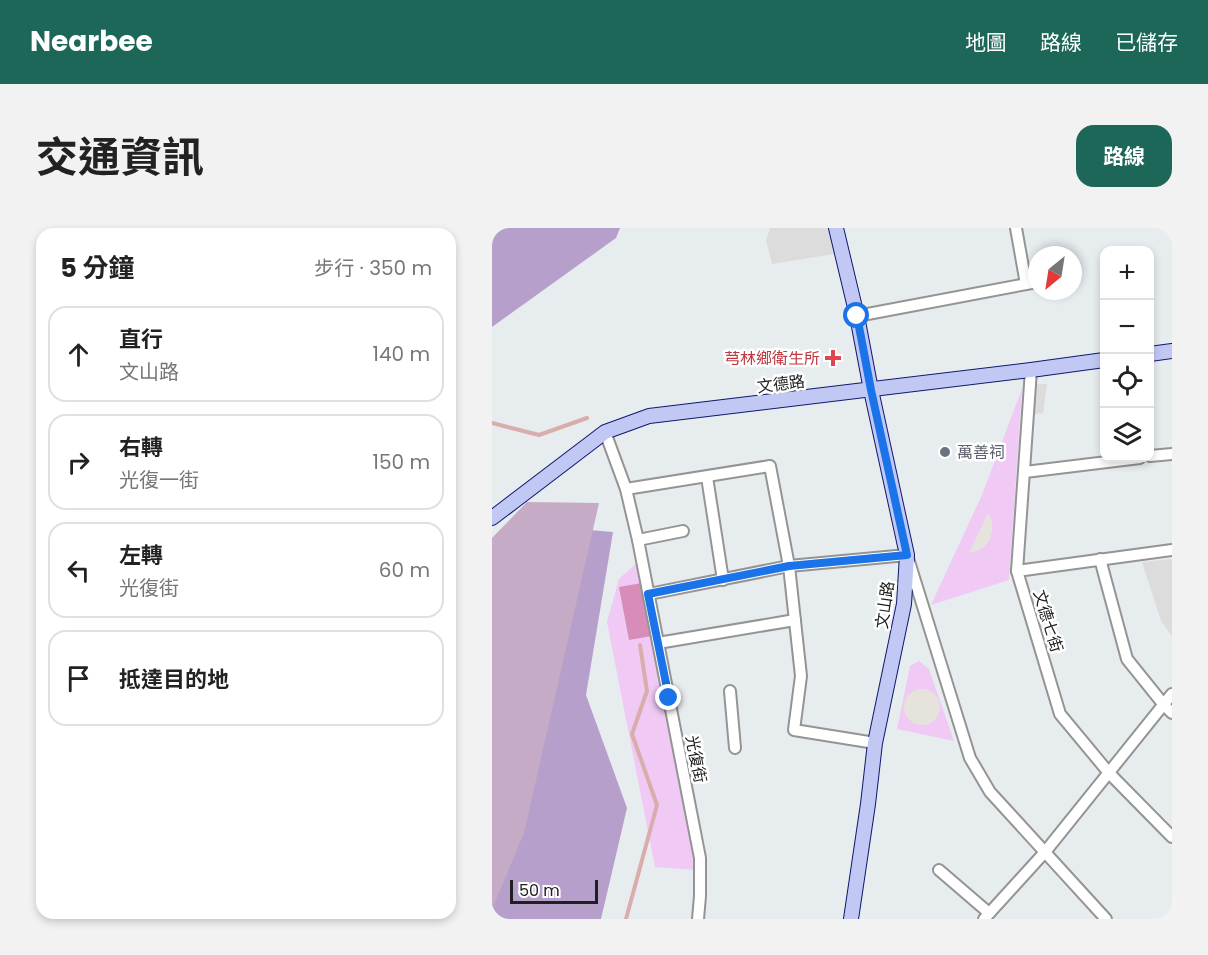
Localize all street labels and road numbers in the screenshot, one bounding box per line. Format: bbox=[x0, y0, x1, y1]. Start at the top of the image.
street label: 文德路 bbox=[756, 370, 806, 398]
street label: 文山路 bbox=[870, 580, 900, 630]
street label: 文德七街 bbox=[1028, 587, 1068, 655]
street label: 光復街 bbox=[680, 733, 712, 785]

